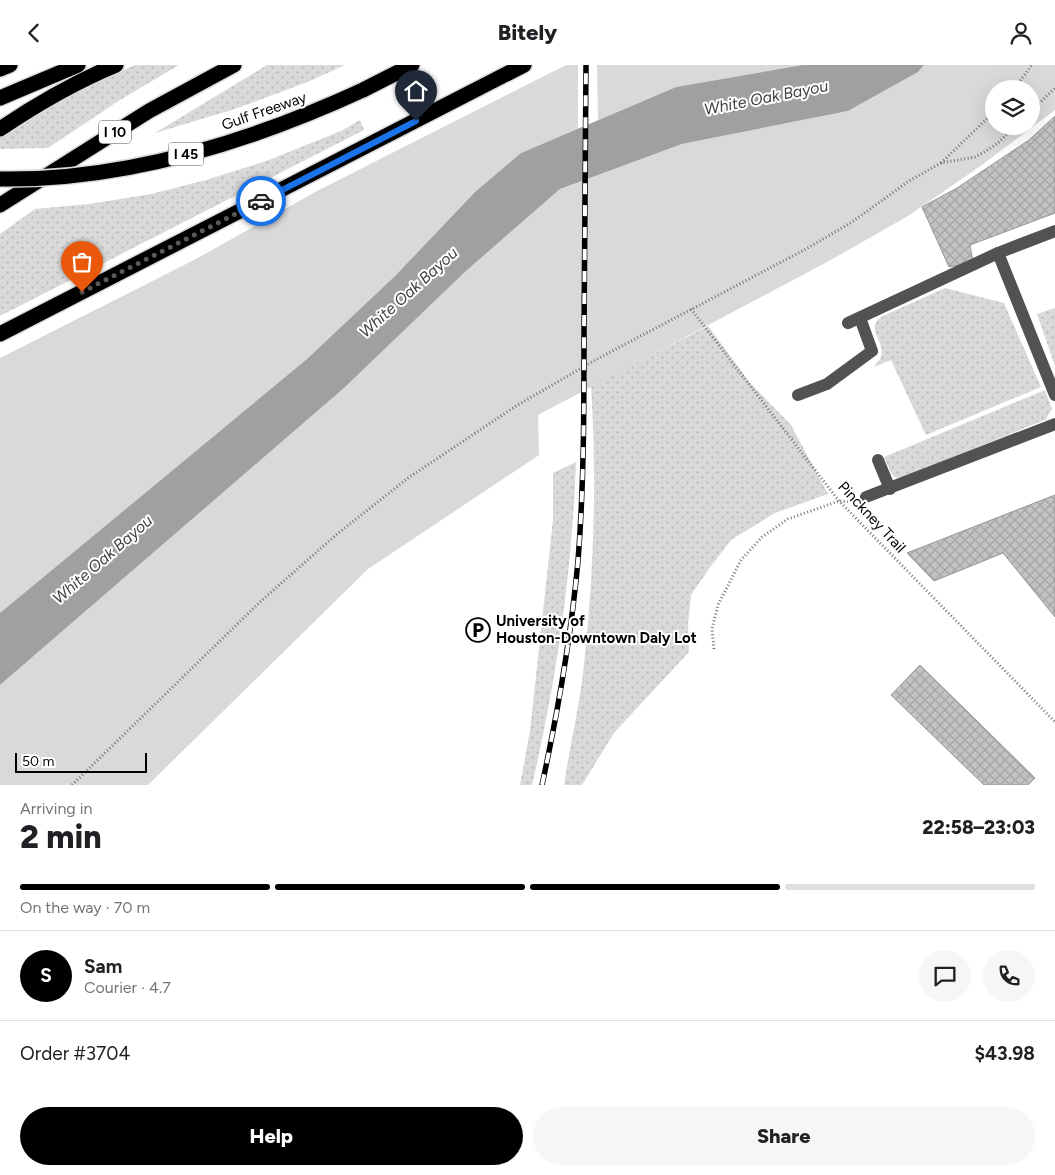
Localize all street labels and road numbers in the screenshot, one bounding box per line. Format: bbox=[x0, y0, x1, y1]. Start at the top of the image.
street label: Gulf Freeway bbox=[219, 88, 309, 134]
road number: I 10 bbox=[99, 121, 131, 143]
road number: I 45 bbox=[168, 143, 204, 165]
street label: Pinckney Trail bbox=[834, 478, 910, 556]

